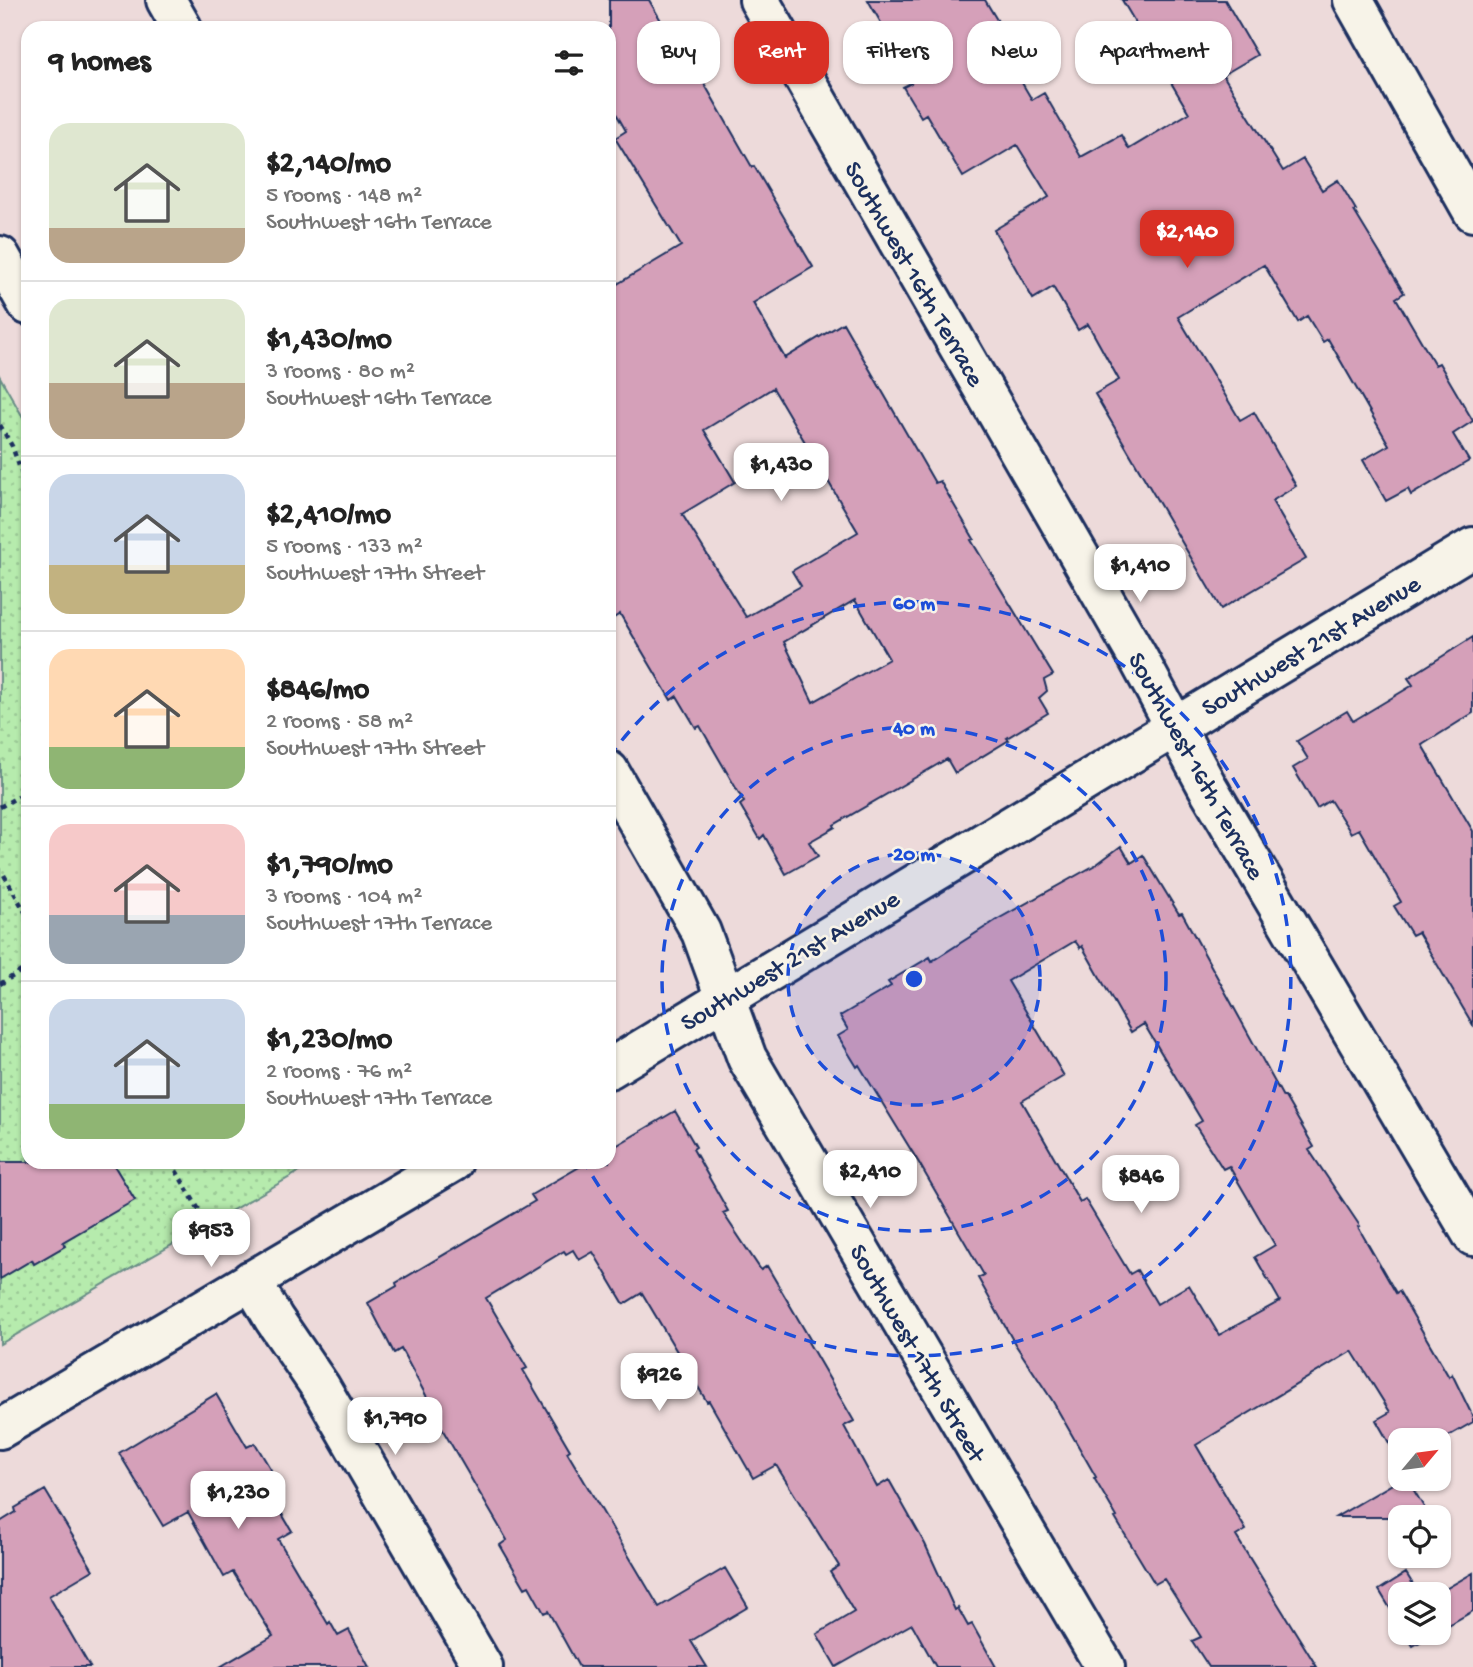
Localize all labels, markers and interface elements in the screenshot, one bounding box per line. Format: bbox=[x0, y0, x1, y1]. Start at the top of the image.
chip: Buy bbox=[637, 21, 720, 84]
chip: Rent bbox=[734, 21, 829, 84]
chip: Filters bbox=[843, 21, 953, 84]
chip: New bbox=[967, 21, 1061, 84]
chip: Apartment bbox=[1075, 21, 1232, 84]
icon: filters bbox=[550, 44, 588, 82]
text: 9 homes bbox=[49, 46, 151, 81]
text: $2,140/mo bbox=[266, 148, 391, 183]
icon: home bbox=[105, 151, 189, 235]
street label: Southwest 16th Terrace bbox=[835, 157, 990, 394]
text: 5 rooms · 148 m² bbox=[266, 183, 422, 210]
text: Southwest 16th Terrace bbox=[266, 210, 492, 237]
pin: $2,140 bbox=[1130, 210, 1244, 270]
text: $2,140 bbox=[1156, 219, 1218, 246]
text: $1,430/mo bbox=[266, 324, 392, 359]
icon: home bbox=[105, 327, 189, 411]
text: 3 rooms · 80 m² bbox=[266, 359, 415, 386]
text: Southwest 16th Terrace bbox=[266, 386, 492, 413]
pin: $1,430 bbox=[724, 444, 838, 503]
text: $1,430 bbox=[750, 452, 812, 479]
text: $2,410/mo bbox=[266, 499, 391, 534]
icon: home bbox=[105, 502, 189, 586]
text: 5 rooms · 133 m² bbox=[266, 534, 423, 561]
pin: $1,410 bbox=[1083, 544, 1197, 604]
text: $1,410 bbox=[1110, 553, 1170, 580]
text: Southwest 17th Street bbox=[266, 561, 484, 588]
street label: Southwest 21st Avenue bbox=[1197, 570, 1428, 726]
text: 60 m bbox=[893, 593, 935, 618]
street label: Southwest 16th Terrace bbox=[1119, 648, 1270, 887]
text: $846/mo bbox=[266, 674, 369, 709]
icon: home bbox=[105, 677, 189, 761]
text: 2 rooms · 58 m² bbox=[266, 709, 413, 736]
text: 40 m bbox=[892, 718, 935, 743]
text: Southwest 17th Street bbox=[266, 736, 484, 763]
text: 20 m bbox=[893, 844, 935, 869]
text: $1,790/mo bbox=[266, 849, 393, 884]
icon: home bbox=[105, 852, 189, 936]
text: 3 rooms · 104 m² bbox=[266, 884, 422, 911]
street label: Southwest 21st Avenue bbox=[676, 885, 907, 1041]
text: Southwest 17th Terrace bbox=[266, 911, 492, 938]
centre of rings bbox=[902, 967, 926, 991]
text: $1,230/mo bbox=[266, 1024, 392, 1059]
icon: home bbox=[105, 1027, 189, 1111]
text: 2 rooms · 76 m² bbox=[266, 1059, 412, 1086]
text: Southwest 17th Terrace bbox=[266, 1086, 492, 1113]
pin: $2,410 bbox=[813, 1150, 927, 1210]
pin: $846 bbox=[1100, 1156, 1182, 1215]
text: $2,410 bbox=[839, 1159, 901, 1186]
text: $846 bbox=[1118, 1164, 1164, 1191]
pin: $953 bbox=[170, 1210, 252, 1269]
text: $953 bbox=[188, 1218, 234, 1245]
street label: Southwest 17th Street bbox=[840, 1240, 991, 1471]
pin: $926 bbox=[618, 1354, 700, 1413]
text: $926 bbox=[637, 1362, 681, 1389]
pin: $1,790 bbox=[338, 1398, 452, 1457]
text: $1,790 bbox=[363, 1406, 427, 1433]
north arrow bbox=[1388, 1428, 1451, 1491]
map controls bbox=[1388, 1428, 1451, 1645]
pin: $1,230 bbox=[181, 1472, 295, 1531]
text: $1,230 bbox=[206, 1480, 270, 1507]
button: locate bbox=[1388, 1505, 1451, 1568]
button: layers bbox=[1388, 1582, 1451, 1645]

